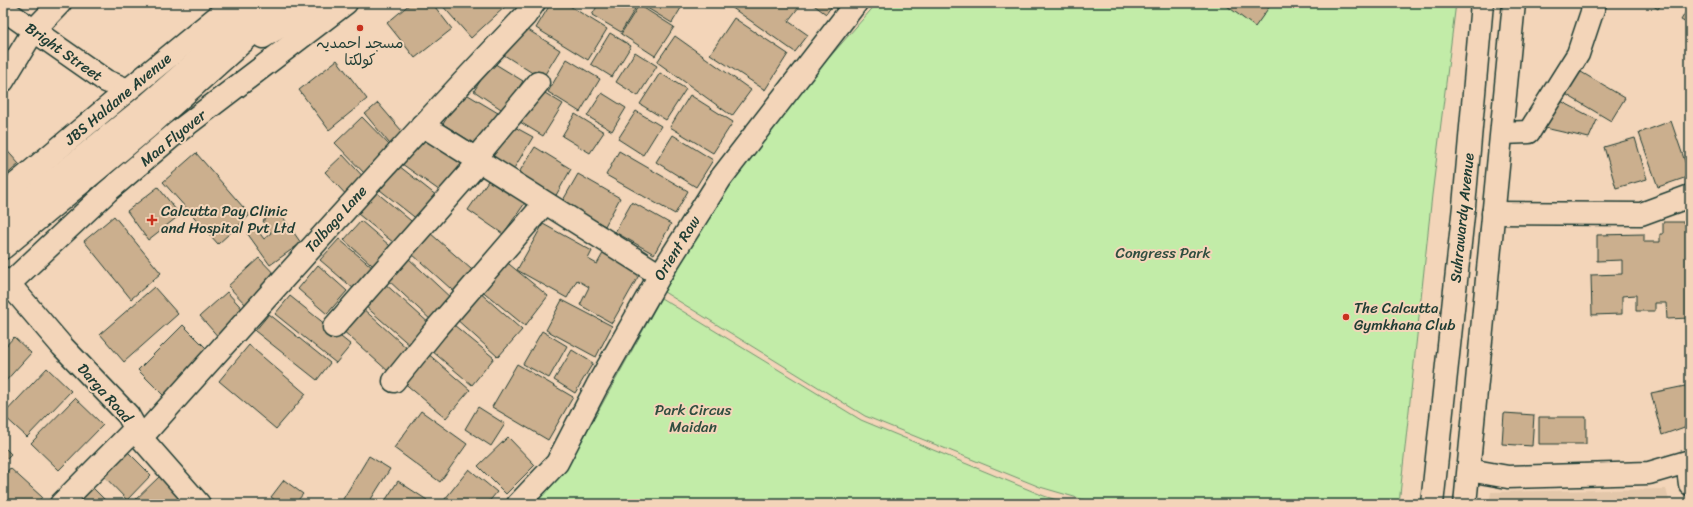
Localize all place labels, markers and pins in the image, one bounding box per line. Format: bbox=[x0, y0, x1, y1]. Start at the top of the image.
marker: مسجد احمدیہ کولکتا bbox=[355, 23, 365, 33]
place label: مسجد احمدیہ کولکتا bbox=[317, 30, 403, 73]
place label: Calcutta Pay Clinic and Hospital Pvt Ltd bbox=[161, 198, 296, 241]
marker: Calcutta Pay Clinic and Hospital Pvt Ltd bbox=[146, 214, 158, 226]
place label: The Calcutta Gymkhana Club bbox=[1354, 295, 1455, 338]
marker: The Calcutta Gymkhana Club bbox=[1341, 312, 1351, 322]

